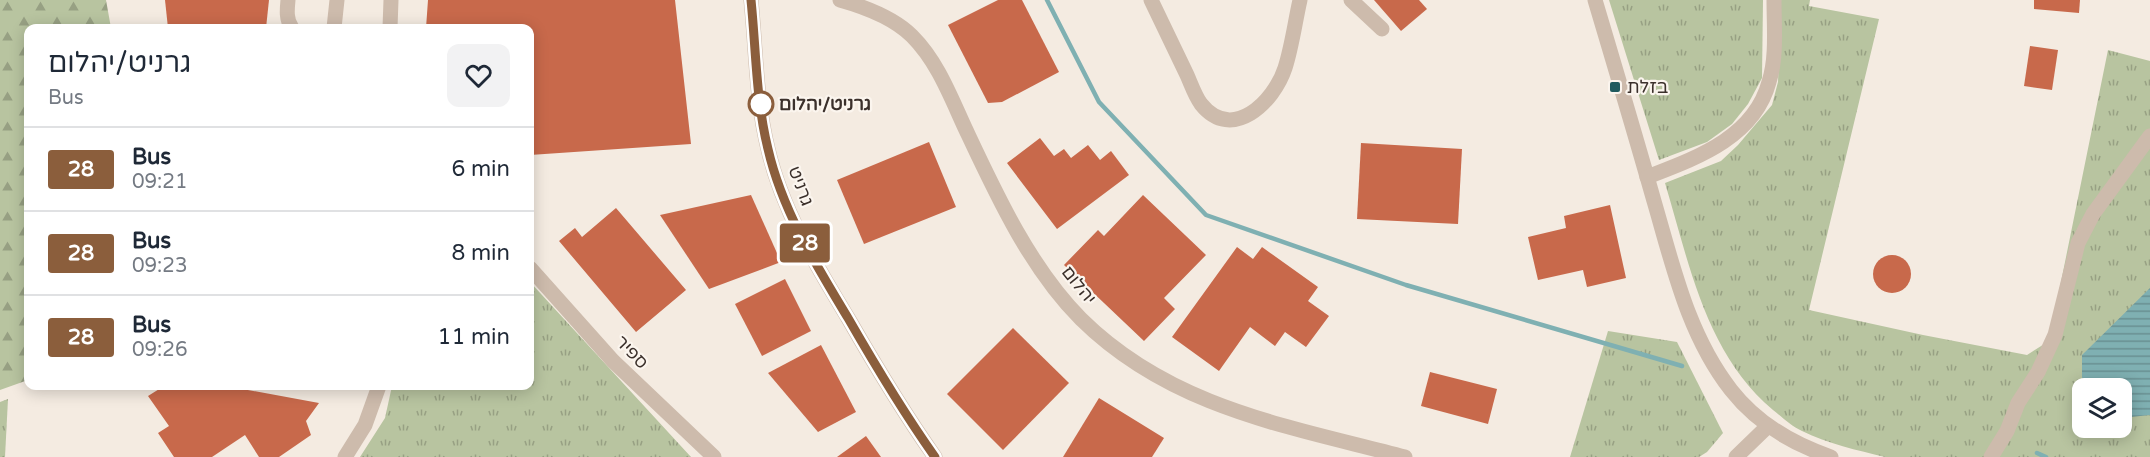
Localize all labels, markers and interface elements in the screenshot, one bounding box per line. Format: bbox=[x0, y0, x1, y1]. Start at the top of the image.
button: heart bbox=[447, 44, 510, 107]
text: גרניט/יהלום bbox=[48, 46, 191, 80]
place label: בזלת bbox=[1627, 76, 1669, 98]
marker: בזלת bbox=[1608, 80, 1622, 94]
text: Bus bbox=[48, 86, 84, 110]
marker: גרניט/יהלום bbox=[748, 91, 774, 117]
place label: גרניט/יהלום bbox=[779, 93, 871, 115]
text: Bus bbox=[132, 144, 171, 170]
text: 6 min bbox=[451, 156, 510, 182]
text: 28 bbox=[68, 157, 94, 182]
street label: גרניט bbox=[783, 163, 819, 209]
text: 09:21 bbox=[132, 170, 187, 194]
line badge: 28 bbox=[778, 224, 832, 262]
text: Bus bbox=[132, 228, 171, 254]
text: 28 bbox=[792, 231, 818, 256]
text: 8 min bbox=[451, 240, 510, 266]
text: 28 bbox=[68, 241, 94, 266]
text: 09:23 bbox=[132, 254, 187, 278]
street label: יהלום bbox=[1057, 261, 1101, 309]
text: Bus bbox=[132, 312, 171, 338]
text: 11 min bbox=[438, 324, 510, 350]
text: 28 bbox=[68, 325, 94, 350]
street label: ספיר bbox=[611, 331, 653, 373]
text: 09:26 bbox=[132, 338, 187, 362]
map controls bbox=[2072, 378, 2132, 438]
button: layers bbox=[2072, 378, 2132, 438]

